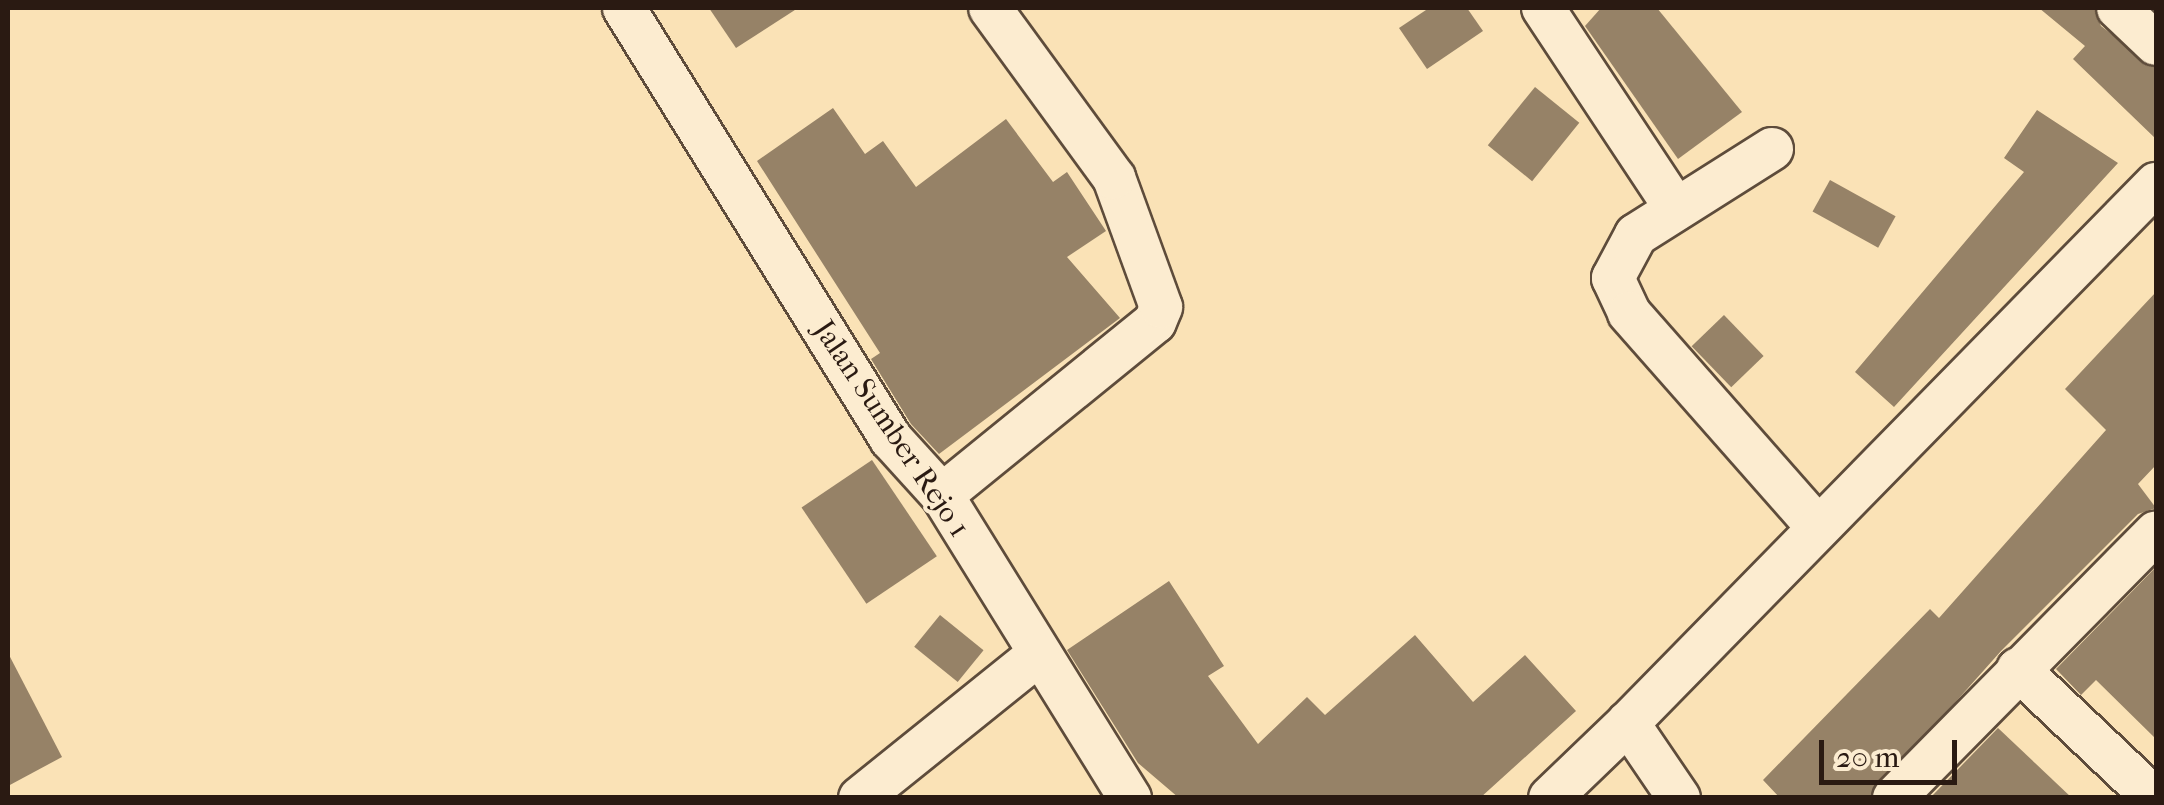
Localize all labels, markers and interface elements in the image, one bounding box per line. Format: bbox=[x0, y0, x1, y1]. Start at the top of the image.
street label: Jalan Sumber Rejo 1 bbox=[805, 314, 977, 544]
scale bar bbox=[1824, 720, 1962, 782]
text: 20 m bbox=[1836, 740, 1899, 775]

